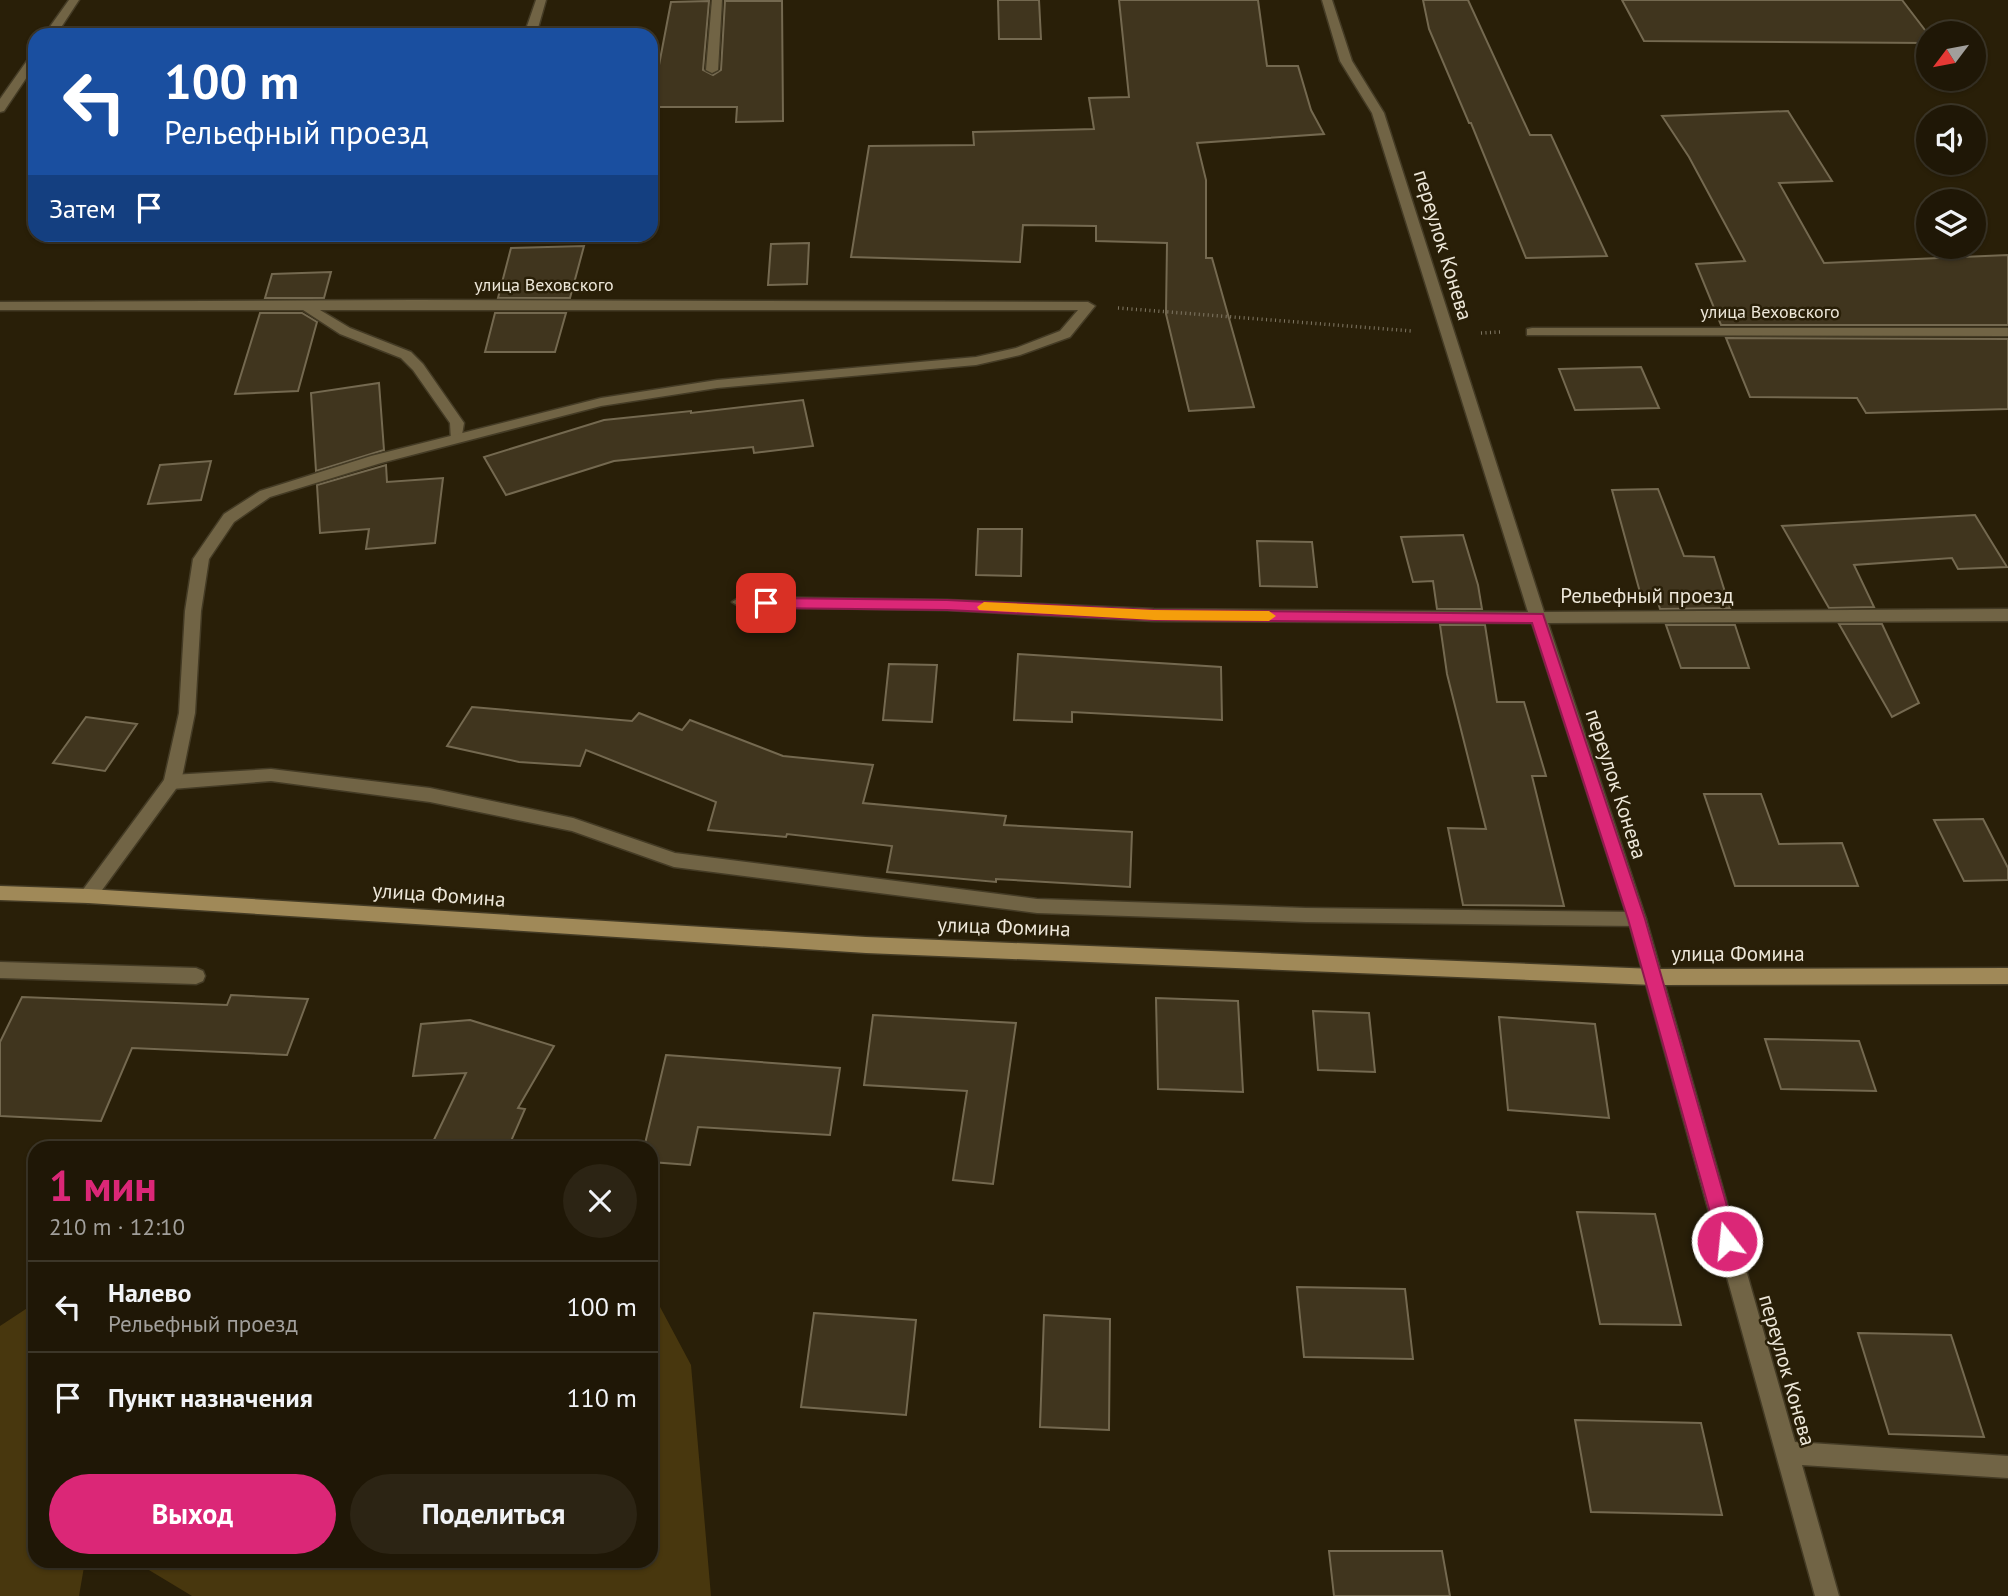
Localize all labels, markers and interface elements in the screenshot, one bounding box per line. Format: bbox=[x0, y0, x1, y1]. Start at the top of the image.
north arrow bbox=[1916, 21, 1986, 91]
map controls bbox=[1916, 21, 1986, 259]
text: 100 m bbox=[164, 49, 299, 113]
icon: left bbox=[49, 56, 140, 147]
button: sound bbox=[1916, 105, 1986, 175]
text: Рельефный проезд bbox=[164, 111, 428, 153]
street label: переулок Конева bbox=[1408, 166, 1479, 323]
icon: arrive bbox=[130, 189, 168, 227]
button: layers bbox=[1916, 189, 1986, 259]
text: Затем bbox=[49, 192, 116, 225]
street label: улица Веховского bbox=[474, 273, 614, 296]
street label: улица Веховского bbox=[1700, 300, 1840, 323]
pin bbox=[736, 573, 796, 633]
street label: Рельефный проезд bbox=[1560, 582, 1734, 609]
icon: arrive bbox=[747, 584, 785, 622]
street label: переулок Конева bbox=[1580, 705, 1653, 862]
street label: улица Фомина bbox=[372, 876, 507, 913]
street label: улица Фомина bbox=[937, 911, 1071, 942]
street label: улица Фомина bbox=[1671, 940, 1805, 967]
text: 1 мин bbox=[49, 1158, 157, 1213]
button: close bbox=[563, 1164, 637, 1238]
position arrow bbox=[1690, 1204, 1764, 1278]
text: 210 m · 12:10 bbox=[49, 1212, 185, 1241]
text: Налево bbox=[108, 1276, 192, 1309]
icon: left bbox=[49, 1288, 87, 1326]
text: 100 m bbox=[566, 1290, 637, 1323]
street label: переулок Конева bbox=[1753, 1291, 1822, 1449]
text: Рельефный проезд bbox=[108, 1309, 298, 1338]
icon: arrive bbox=[49, 1379, 87, 1417]
text: Пункт назначения bbox=[108, 1381, 313, 1414]
text: 110 m bbox=[566, 1381, 637, 1414]
button: Выход bbox=[49, 1474, 336, 1554]
button: Поделиться bbox=[350, 1474, 637, 1554]

